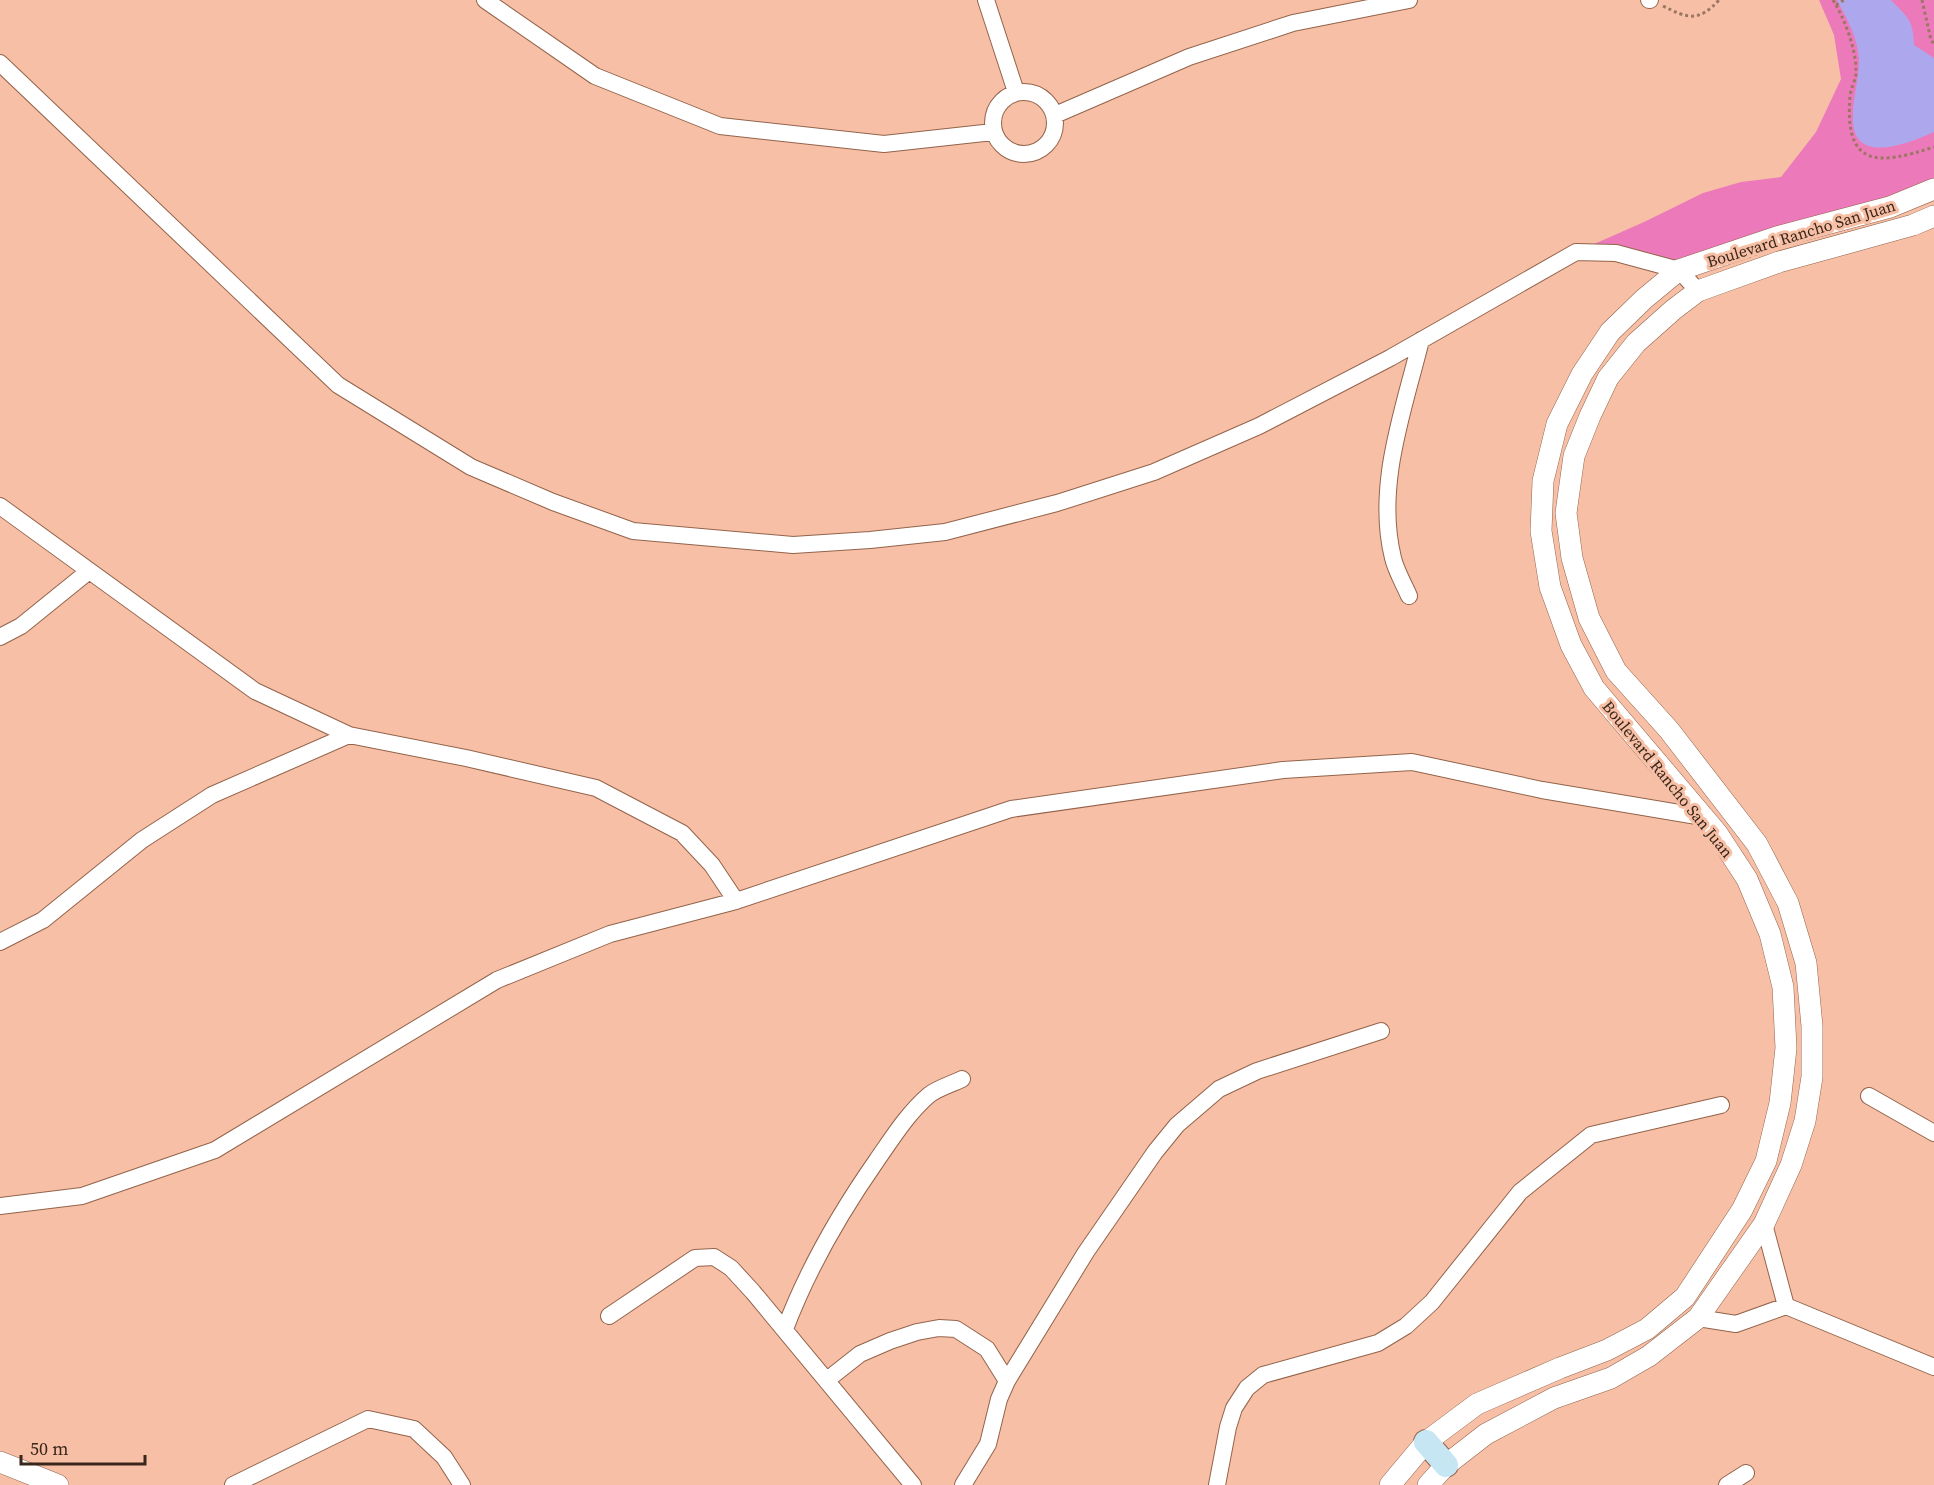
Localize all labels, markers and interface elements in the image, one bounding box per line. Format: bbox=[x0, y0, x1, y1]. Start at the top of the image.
street label: Boulevard Rancho San Juan bbox=[1704, 194, 1898, 272]
street label: Boulevard Rancho San Juan bbox=[1598, 696, 1739, 862]
scale bar bbox=[21, 1428, 146, 1466]
text: 50 m bbox=[30, 1436, 68, 1461]

